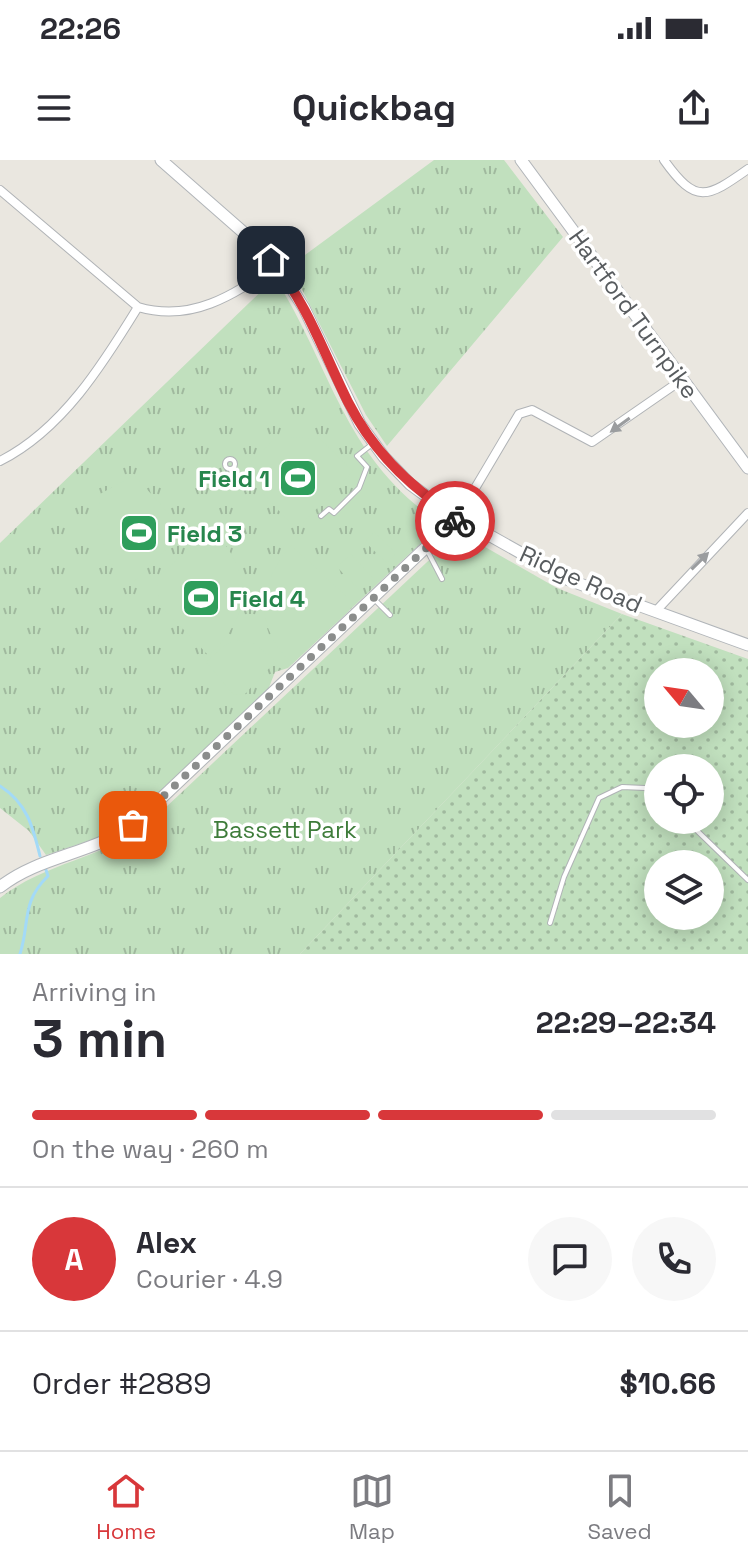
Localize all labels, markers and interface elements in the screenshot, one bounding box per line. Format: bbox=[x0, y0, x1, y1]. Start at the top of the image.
text: 22:26 bbox=[40, 9, 121, 48]
text: Quickbag bbox=[292, 85, 456, 131]
icon: menu bbox=[32, 86, 76, 130]
icon: share bbox=[672, 86, 716, 130]
street label: Hartford Turnpike bbox=[562, 223, 706, 405]
pin bbox=[237, 226, 305, 294]
icon: home bbox=[249, 238, 293, 282]
one-way arrow bbox=[609, 417, 630, 432]
sports icon: Field 1 bbox=[277, 457, 319, 499]
place label: Field 1 bbox=[198, 463, 270, 494]
courier bbox=[415, 481, 495, 561]
icon: bike bbox=[433, 499, 477, 543]
sports icon: Field 3 bbox=[118, 512, 160, 554]
place label: Field 3 bbox=[167, 518, 242, 549]
street label: Ridge Road bbox=[515, 538, 647, 620]
one-way arrow bbox=[690, 552, 709, 571]
sports icon: Field 4 bbox=[180, 577, 222, 619]
place label: Field 4 bbox=[229, 583, 305, 614]
north arrow bbox=[644, 658, 724, 738]
map controls bbox=[644, 658, 724, 930]
button: locate bbox=[644, 754, 724, 834]
pin bbox=[99, 791, 167, 859]
icon: bag bbox=[111, 803, 155, 847]
park label: Bassett Park bbox=[213, 814, 357, 845]
button: layers bbox=[644, 850, 724, 930]
text: Arriving in bbox=[32, 975, 156, 1009]
text: 22:29–22:34 bbox=[536, 1003, 716, 1042]
text: 3 min bbox=[32, 1006, 167, 1072]
text: On the way · 260 m bbox=[32, 1132, 269, 1166]
button: chat bbox=[528, 1217, 612, 1301]
button: phone bbox=[632, 1217, 716, 1301]
text: Alex bbox=[136, 1223, 197, 1262]
text: A bbox=[64, 1240, 84, 1279]
text: Courier · 4.9 bbox=[136, 1262, 283, 1296]
text: Order #2889 bbox=[32, 1364, 212, 1403]
text: $10.66 bbox=[619, 1364, 716, 1403]
tab: Home bbox=[96, 1469, 156, 1545]
tab: Map bbox=[349, 1469, 395, 1545]
tab: Saved bbox=[587, 1469, 652, 1545]

